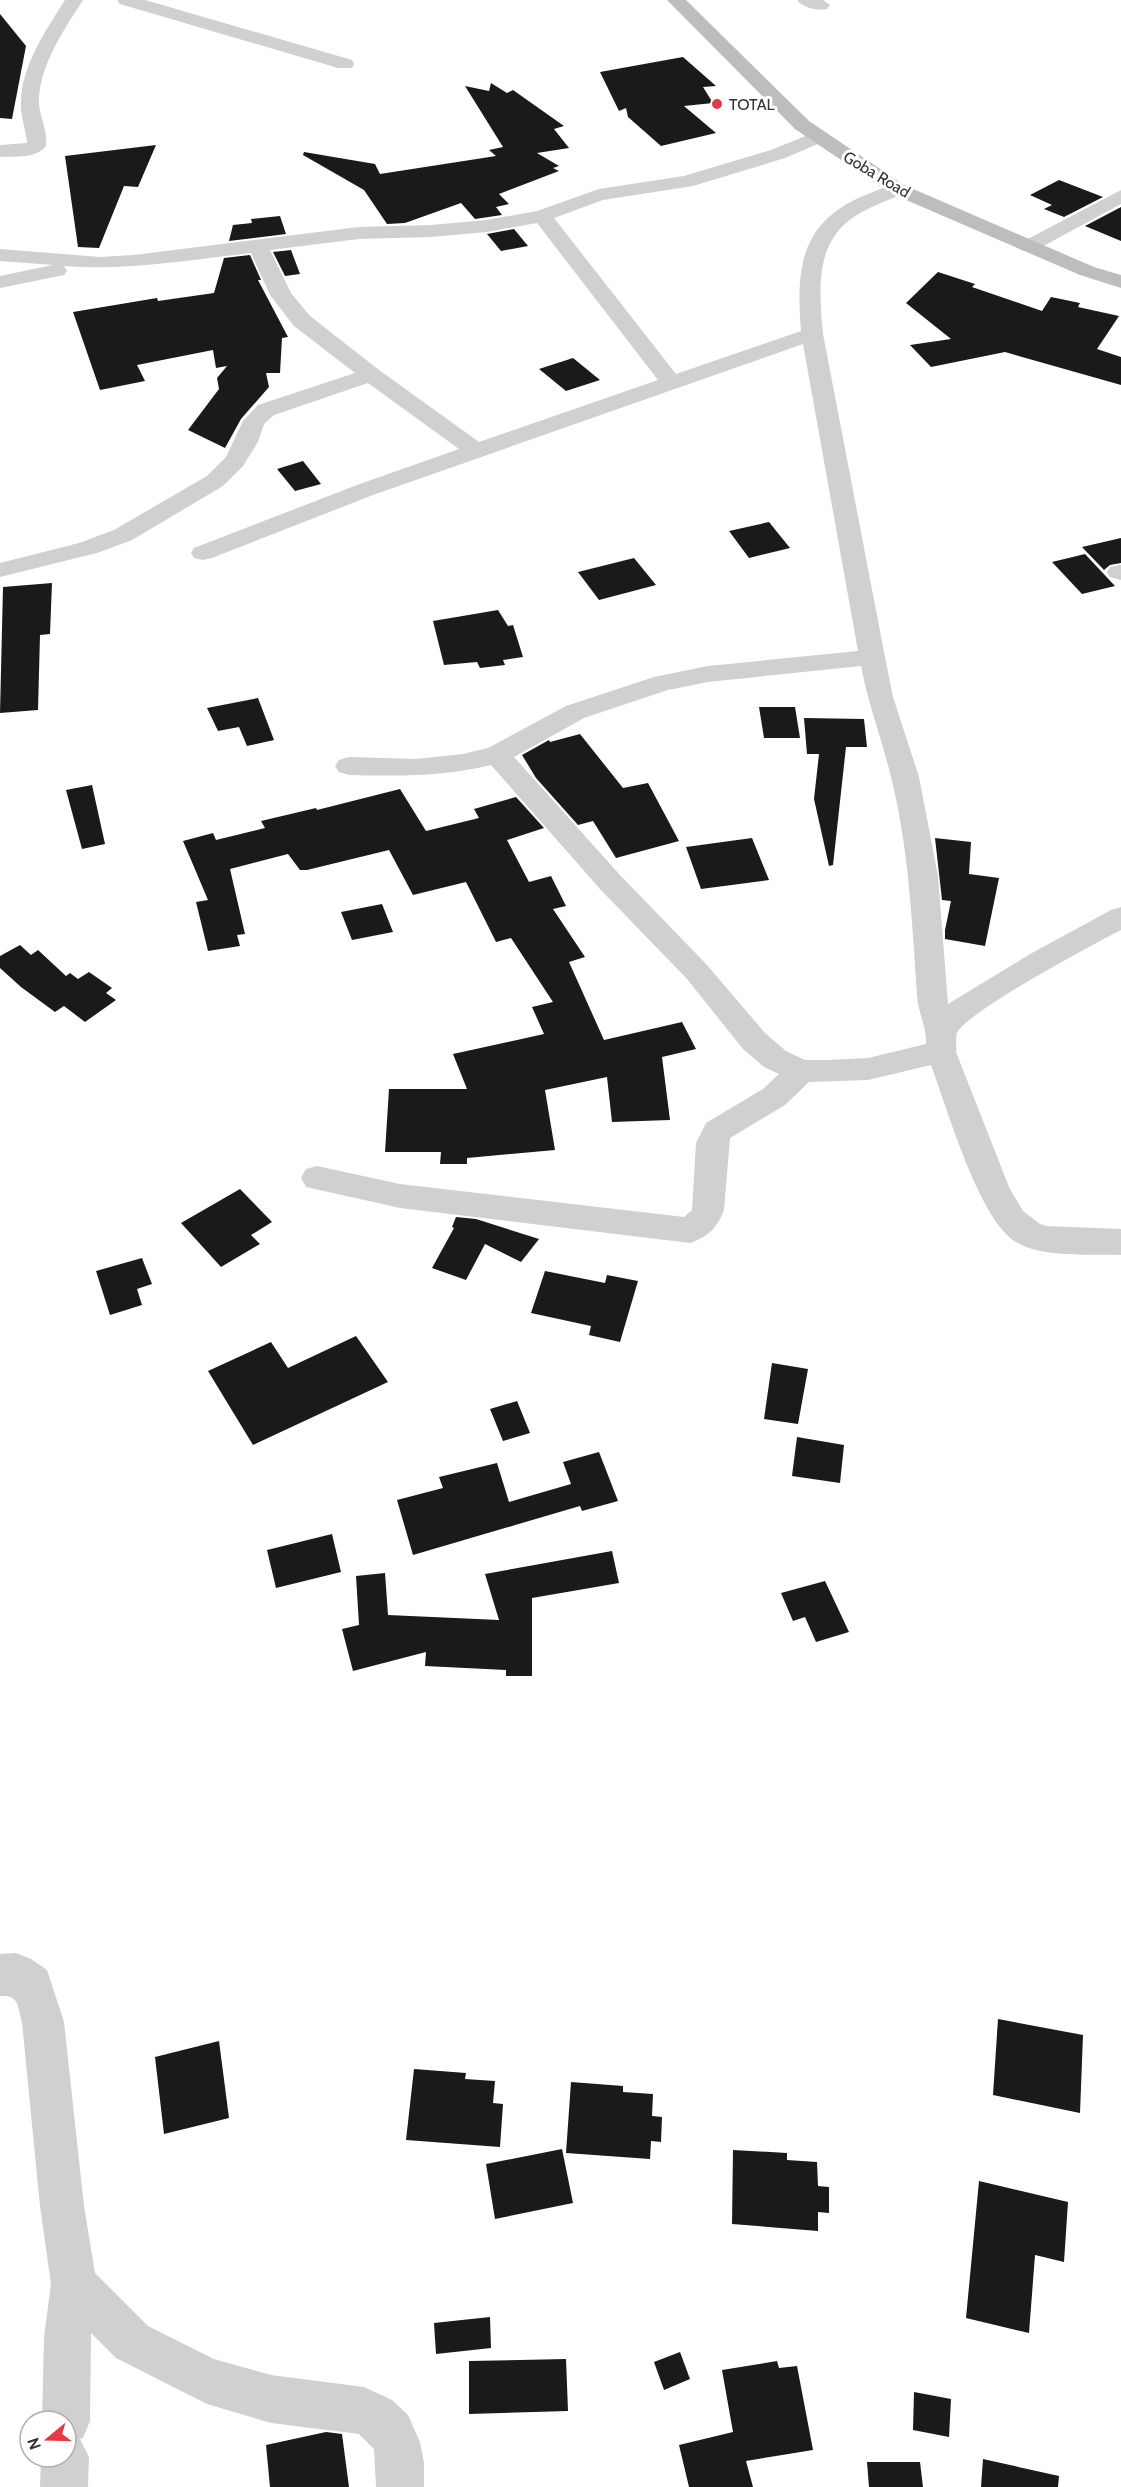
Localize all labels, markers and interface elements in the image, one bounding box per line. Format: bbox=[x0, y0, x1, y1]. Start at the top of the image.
place label: TOTAL bbox=[729, 95, 775, 114]
marker: TOTAL bbox=[710, 97, 724, 111]
street label: Goba Road bbox=[840, 147, 913, 202]
north arrow bbox=[18, 2409, 78, 2469]
text: N bbox=[23, 2435, 45, 2452]

